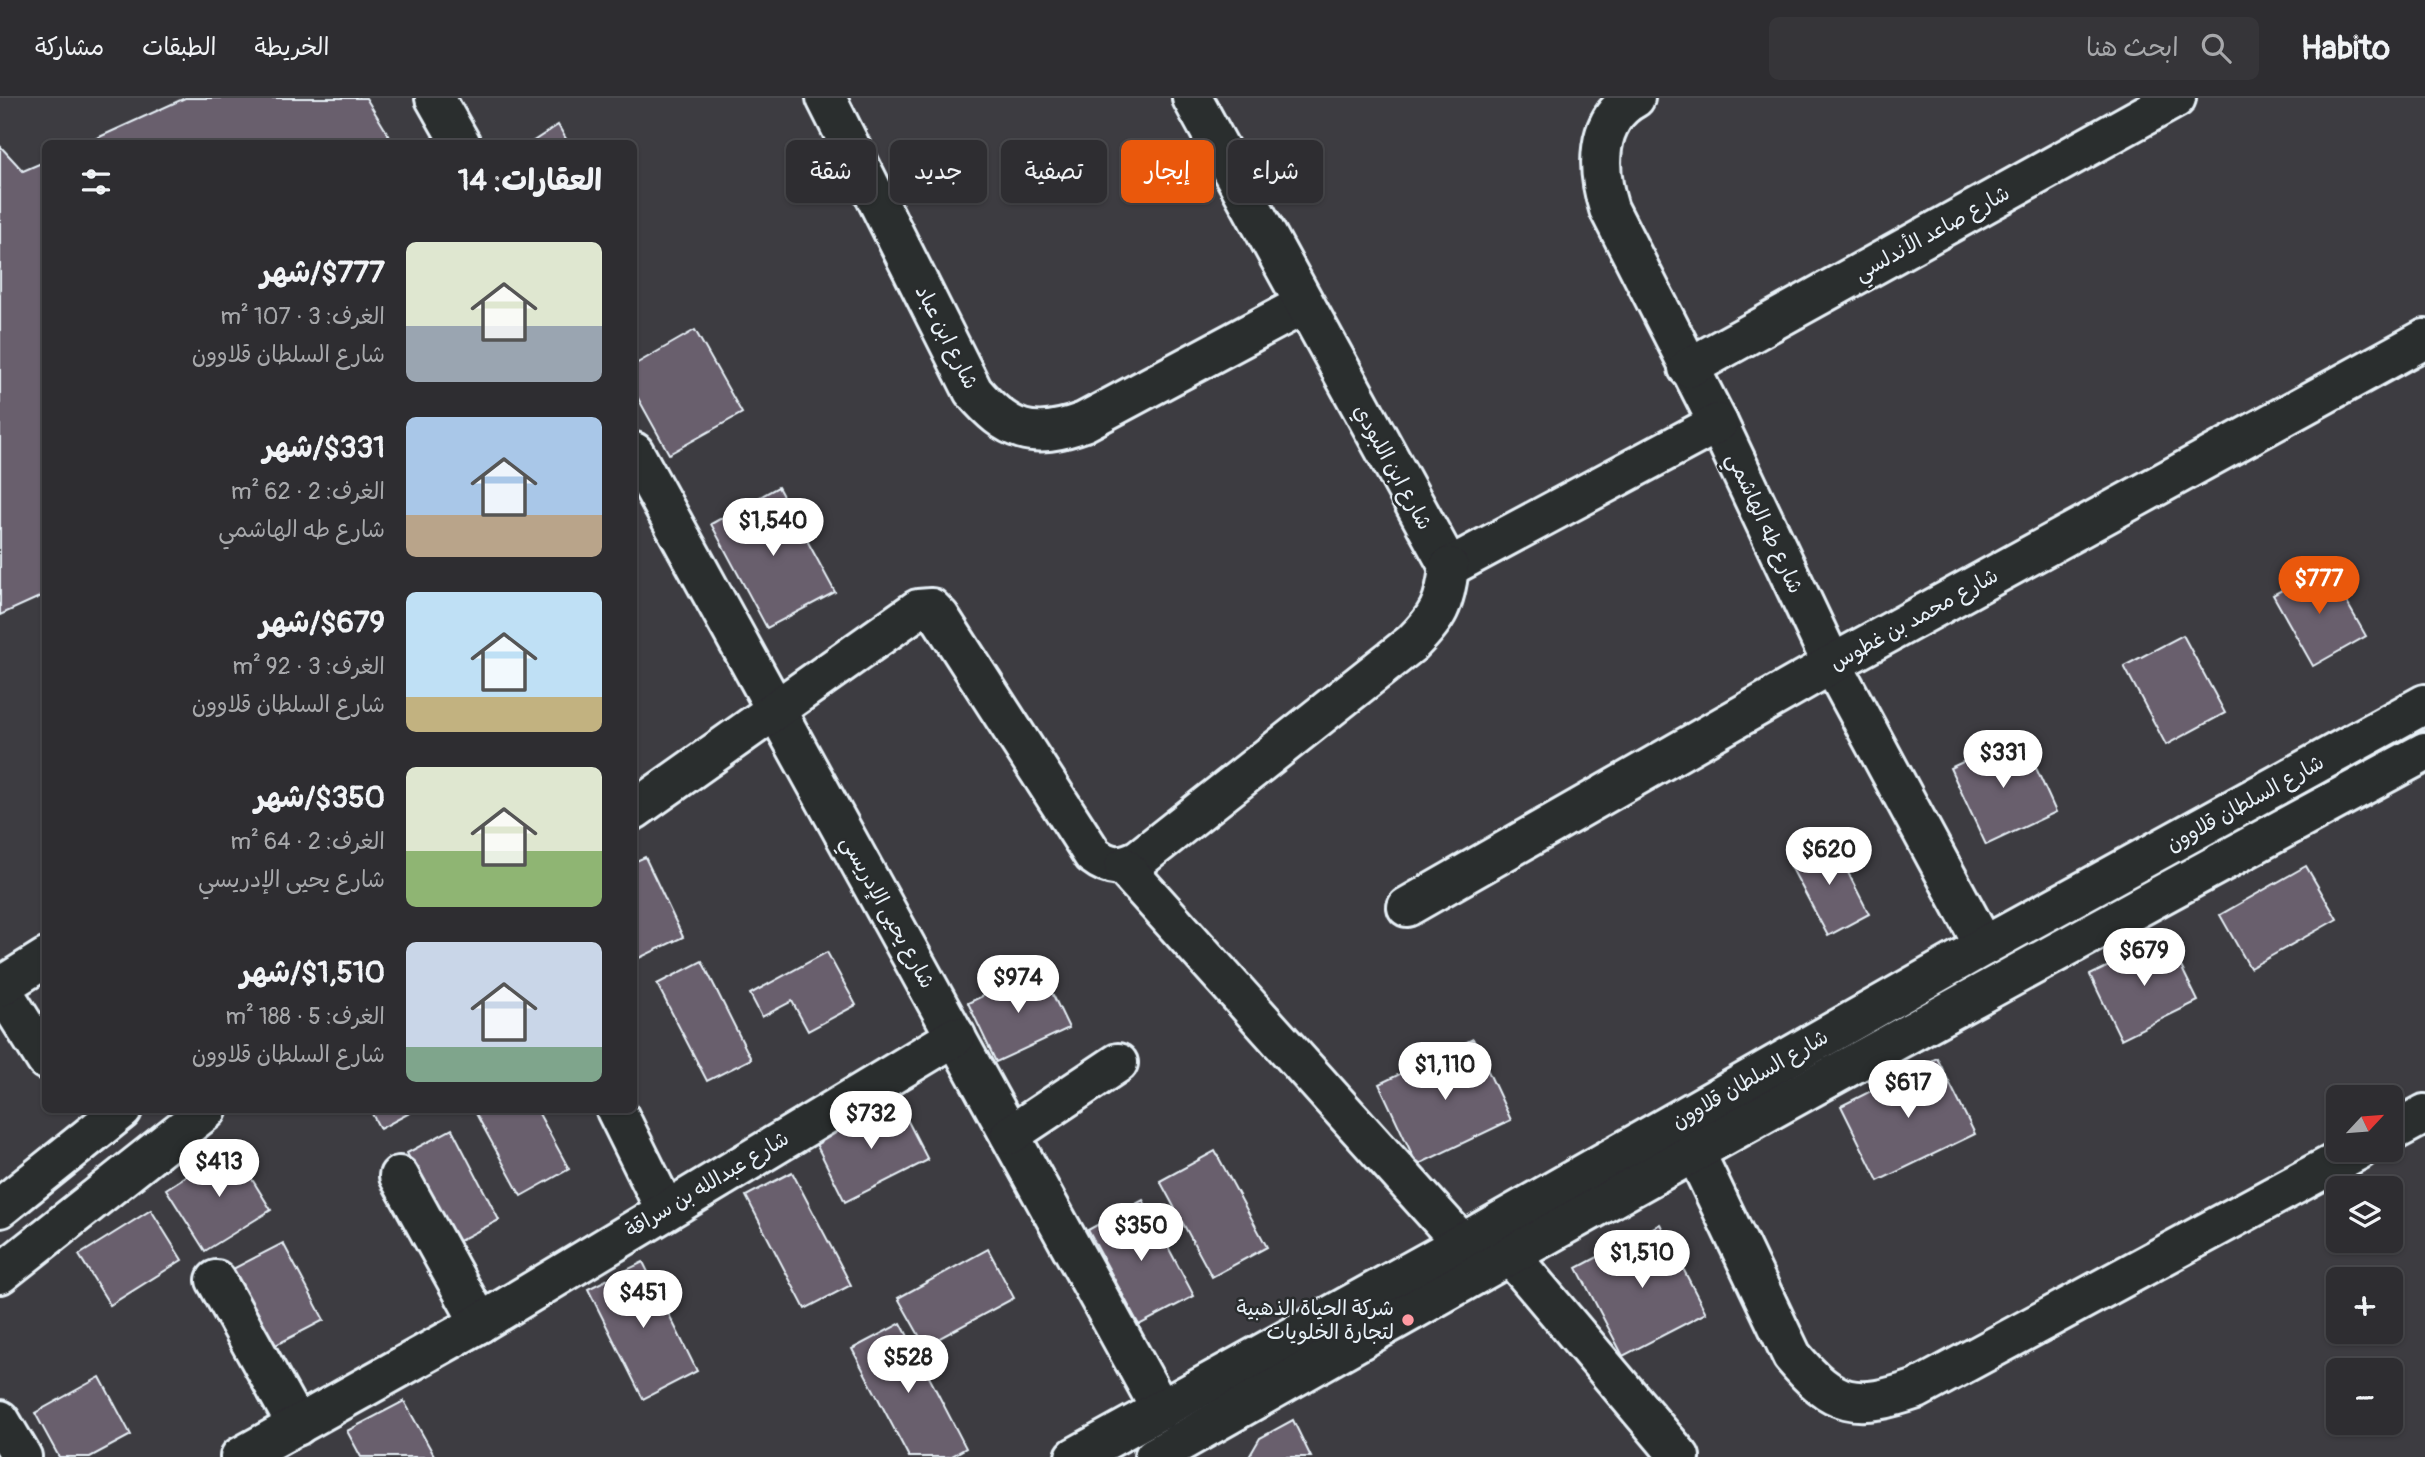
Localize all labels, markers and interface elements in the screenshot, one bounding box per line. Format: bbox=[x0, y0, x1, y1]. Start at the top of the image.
search box bbox=[1769, 17, 2259, 80]
text: Habito bbox=[2301, 28, 2390, 69]
icon: search bbox=[2197, 29, 2235, 67]
text: ابحث هنا bbox=[2086, 32, 2179, 64]
text: مشاركة bbox=[35, 33, 104, 62]
text: الطبقات bbox=[142, 33, 217, 62]
text: الخريطة bbox=[255, 33, 329, 62]
chip: شقة bbox=[786, 140, 876, 203]
chip: جديد bbox=[890, 140, 987, 203]
chip: تصفية bbox=[1001, 140, 1107, 203]
chip: إيجار bbox=[1121, 140, 1214, 203]
chip: شراء bbox=[1228, 140, 1323, 203]
text: العقارات: 14 bbox=[458, 162, 602, 199]
icon: filters bbox=[77, 163, 115, 201]
street label: شارع صاعد الأندلسي bbox=[1849, 179, 2017, 292]
text: $777/شهر bbox=[260, 254, 385, 291]
icon: home bbox=[462, 270, 546, 354]
street label: شارع ابن عباد bbox=[908, 281, 984, 394]
text: الغرف: 3 · 107 m² bbox=[220, 302, 385, 331]
text: شارع السلطان قلاوون bbox=[192, 340, 385, 369]
street label: شارع ابن اللبودي bbox=[1346, 400, 1438, 535]
text: $331/شهر bbox=[263, 429, 385, 466]
icon: home bbox=[462, 445, 546, 529]
street label: شارع طه الهاشمي bbox=[1716, 448, 1809, 600]
text: الغرف: 2 · 62 m² bbox=[231, 477, 385, 506]
pin: $1,540 bbox=[716, 498, 830, 558]
text: $1,540 bbox=[739, 506, 807, 535]
text: شارع طه الهاشمي bbox=[218, 515, 385, 544]
pin: $777 bbox=[2278, 556, 2360, 616]
street label: شارع محمد بن غطوس bbox=[1825, 562, 2004, 678]
text: $777 bbox=[2295, 564, 2343, 593]
text: $679/شهر bbox=[260, 604, 385, 641]
icon: home bbox=[462, 620, 546, 704]
text: الغرف: 3 · 92 m² bbox=[233, 652, 385, 681]
text: شارع السلطان قلاوون bbox=[192, 690, 385, 719]
pin: $331 bbox=[1962, 730, 2044, 790]
text: $331 bbox=[1979, 738, 2027, 767]
street label: شارع السلطان قلاوون bbox=[2162, 749, 2329, 859]
text: $350/شهر bbox=[255, 779, 385, 816]
icon: home bbox=[462, 795, 546, 879]
text: الغرف: 2 · 64 m² bbox=[231, 827, 385, 856]
pin: $620 bbox=[1788, 828, 1870, 887]
street label: شارع يحيى الإدريسي bbox=[830, 831, 941, 996]
text: $620 bbox=[1802, 835, 1856, 864]
text: شارع يحيى الإدريسي bbox=[198, 865, 385, 894]
pin: $679 bbox=[2103, 928, 2185, 988]
text: $679 bbox=[2119, 936, 2169, 965]
text: $1,510/شهر bbox=[240, 954, 385, 991]
pin: $974 bbox=[977, 956, 1059, 1015]
text: $974 bbox=[993, 963, 1043, 992]
icon: home bbox=[462, 970, 546, 1054]
text: الغرف: 5 · 188 m² bbox=[225, 1002, 385, 1031]
street label: شارع السلطان قلاوون bbox=[1667, 1024, 1834, 1136]
text: شارع السلطان قلاوون bbox=[192, 1040, 385, 1069]
pin: $1,110 bbox=[1388, 1042, 1502, 1102]
text: $1,110 bbox=[1415, 1050, 1476, 1079]
pin: $617 bbox=[1867, 1060, 1949, 1120]
text: $617 bbox=[1884, 1068, 1932, 1097]
north arrow bbox=[2326, 1085, 2403, 1162]
map controls bbox=[2326, 1085, 2403, 1435]
pin: $732 bbox=[830, 1091, 912, 1151]
text: $732 bbox=[846, 1099, 896, 1128]
street label: شارع عبدالله بن سراقة bbox=[620, 1125, 795, 1245]
pin: $413 bbox=[178, 1140, 260, 1199]
text: $413 bbox=[195, 1147, 243, 1176]
button: layers bbox=[2326, 1176, 2403, 1253]
pin: $350 bbox=[1100, 1204, 1182, 1263]
text: $350 bbox=[1114, 1211, 1168, 1240]
pin: $1,510 bbox=[1585, 1230, 1699, 1290]
text: $1,510 bbox=[1610, 1238, 1674, 1267]
button: + bbox=[2326, 1267, 2403, 1344]
pin: $451 bbox=[602, 1270, 684, 1330]
text: $451 bbox=[619, 1278, 667, 1307]
place label: شركة الحياة الذهبية لتجارة الخلويات bbox=[1236, 1295, 1394, 1346]
marker: شركة الحياة الذهبية لتجارة الخلويات bbox=[1400, 1312, 1416, 1328]
pin: $528 bbox=[867, 1336, 949, 1395]
text: $528 bbox=[883, 1343, 933, 1372]
button: − bbox=[2326, 1358, 2403, 1435]

